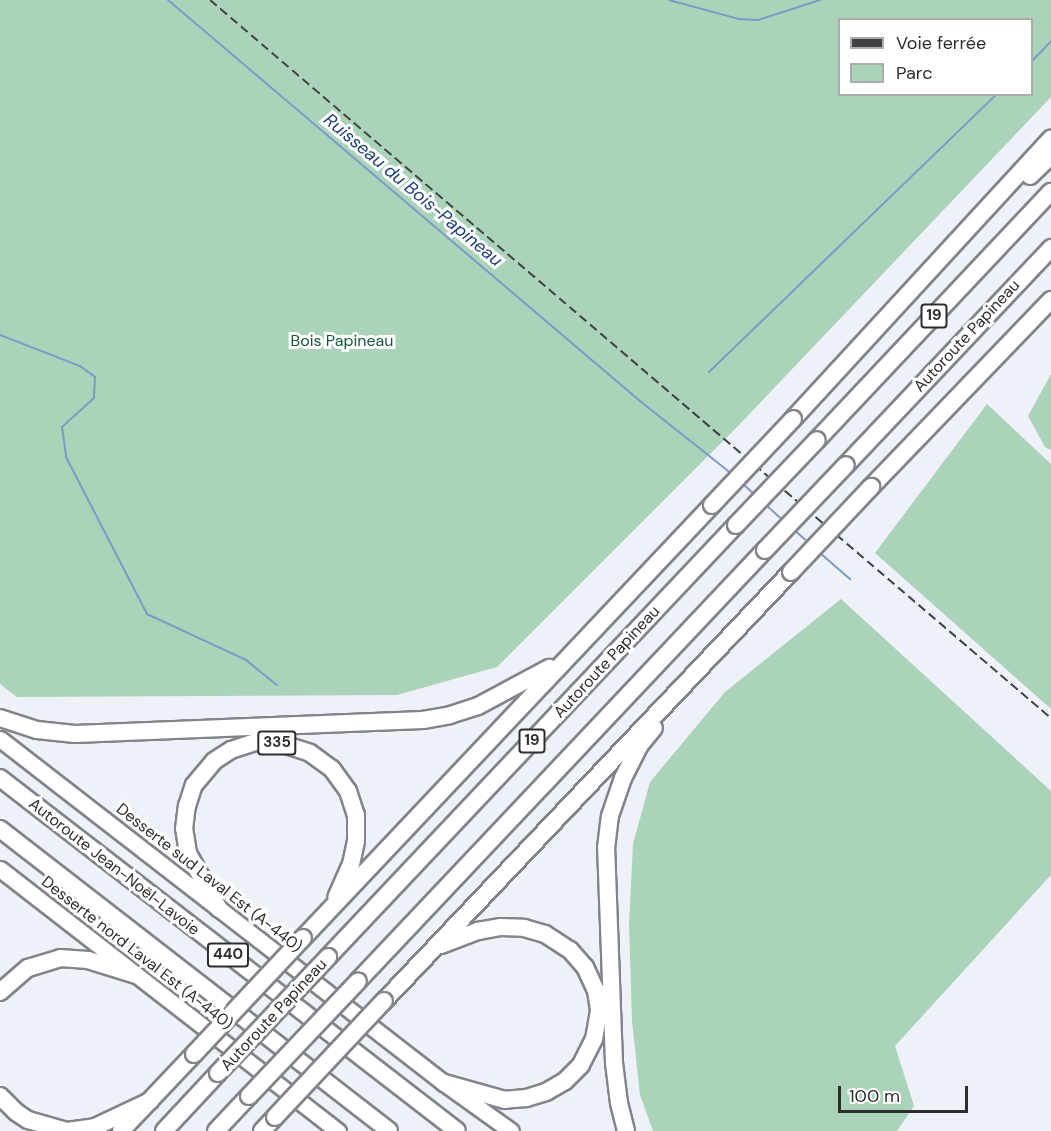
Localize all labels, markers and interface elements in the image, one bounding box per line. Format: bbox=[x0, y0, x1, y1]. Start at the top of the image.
legend bbox=[838, 18, 1033, 96]
text: Voie ferrée bbox=[896, 31, 986, 55]
text: Parc bbox=[896, 61, 932, 85]
water label: Ruisseau du Bois-Papineau bbox=[319, 109, 507, 271]
street label: Autoroute Papineau bbox=[910, 276, 1024, 396]
road number: 19 bbox=[920, 304, 948, 328]
park label: Bois Papineau bbox=[291, 331, 393, 351]
street label: Autoroute Papineau bbox=[550, 602, 664, 722]
road number: 19 bbox=[518, 729, 546, 753]
road number: 335 bbox=[256, 731, 298, 755]
street label: Autoroute Jean-Noël-Lavoie bbox=[25, 794, 203, 940]
street label: Desserte sud Laval Est (A-440) bbox=[112, 799, 306, 957]
street label: Desserte nord Laval Est (A-440) bbox=[37, 872, 237, 1034]
road number: 440 bbox=[206, 943, 250, 967]
street label: Autoroute Papineau bbox=[217, 955, 331, 1075]
scale bar bbox=[841, 1074, 972, 1112]
text: 100 m bbox=[849, 1084, 900, 1108]

